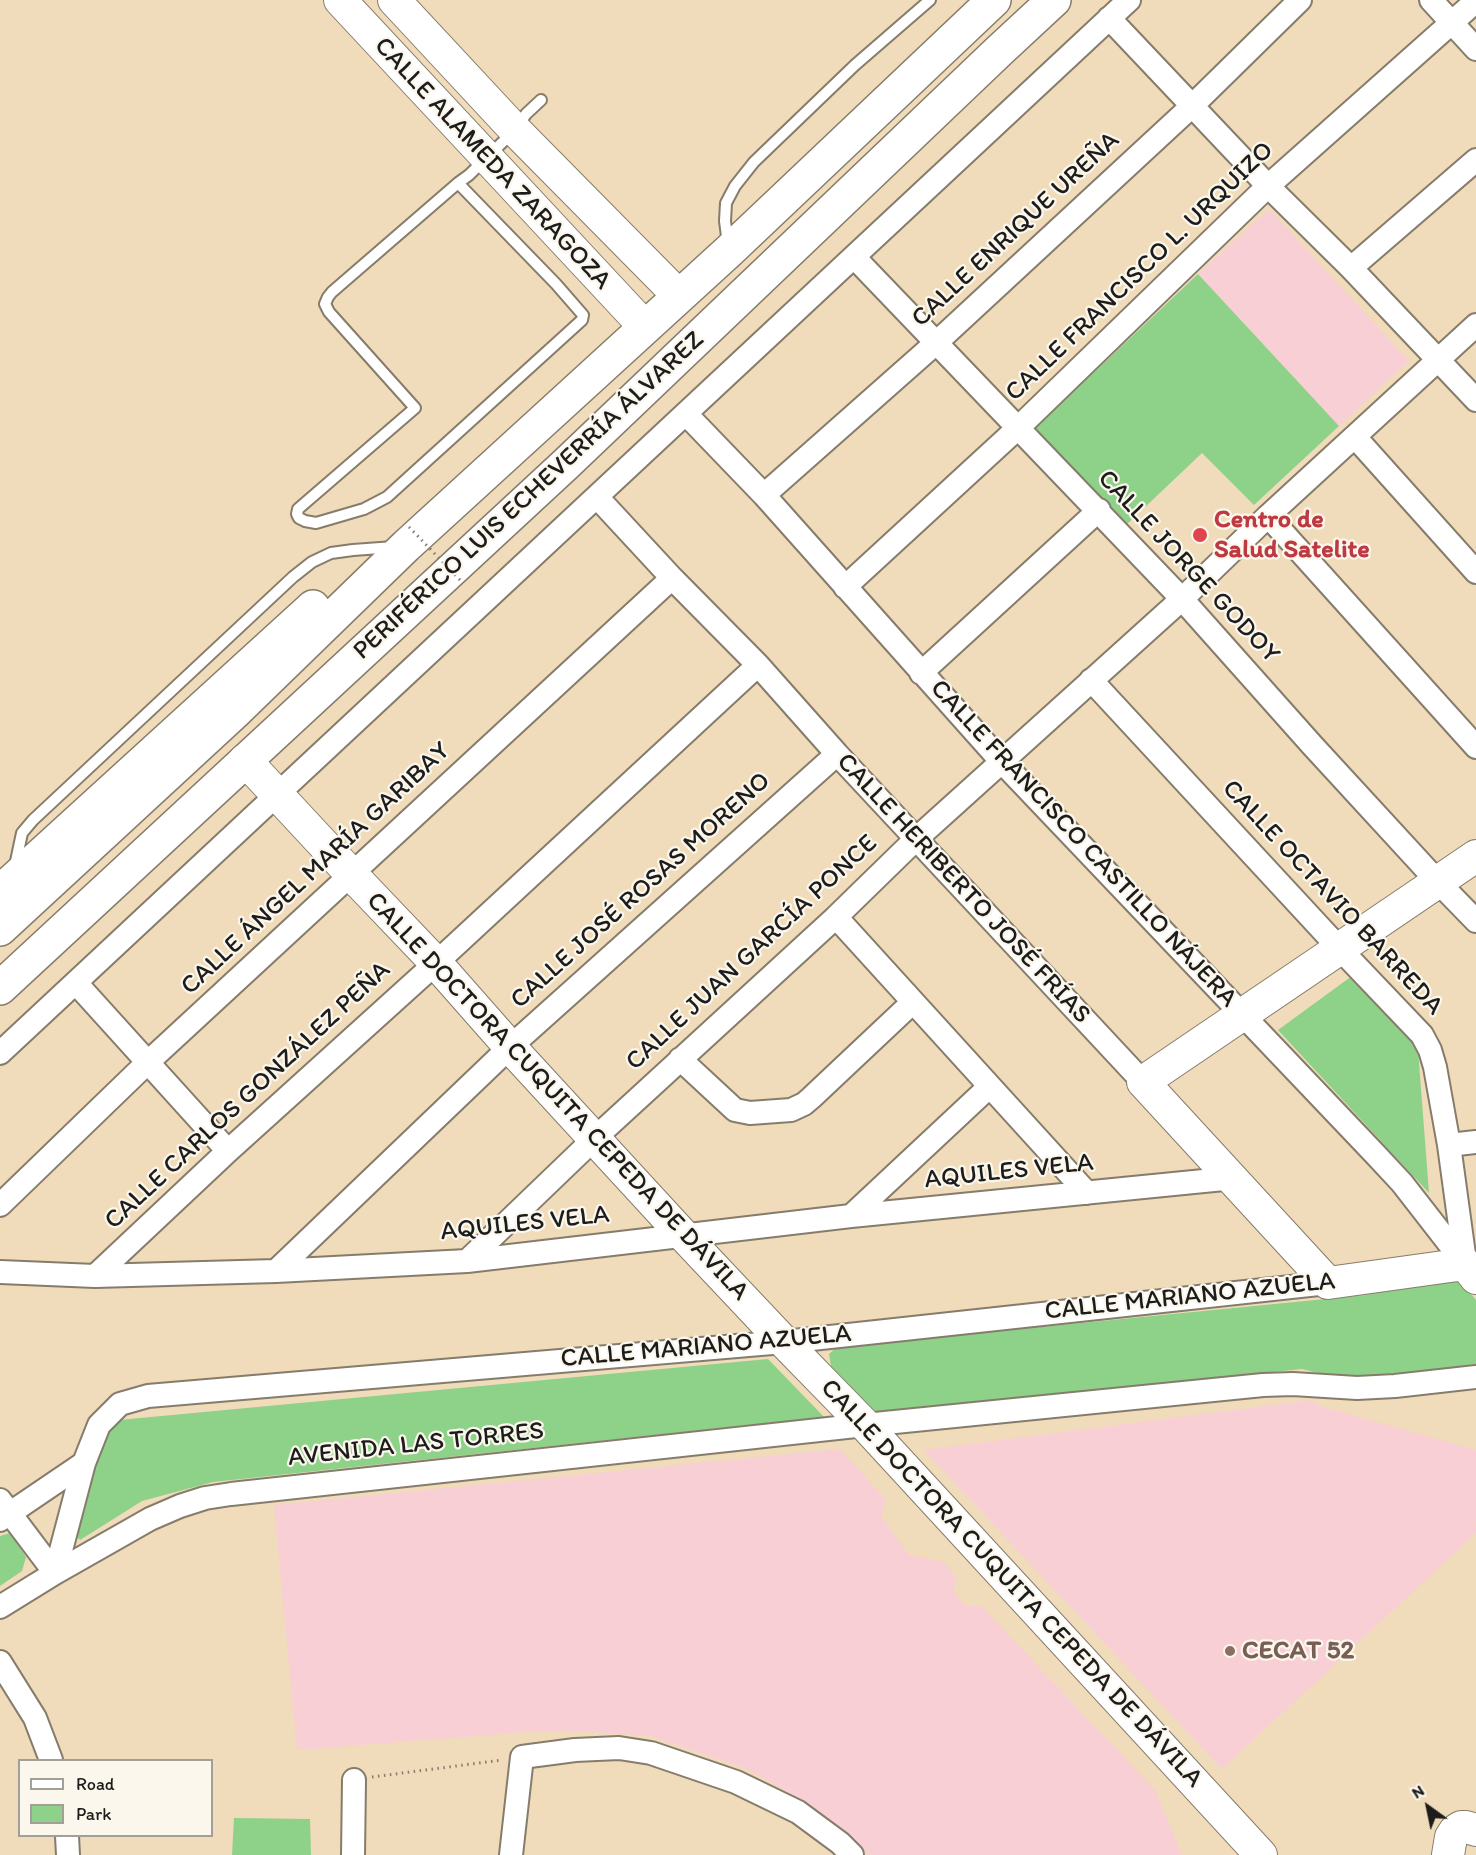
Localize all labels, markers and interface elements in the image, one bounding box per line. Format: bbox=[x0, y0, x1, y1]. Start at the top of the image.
street label: CALLE ALAMEDA ZARAGOZA bbox=[367, 31, 617, 297]
street label: CALLE ENRIQUE UREÑA bbox=[906, 126, 1126, 334]
street label: CALLE FRANCISCO L. URQUIZO bbox=[999, 135, 1281, 409]
street label: PERIFÉRICO LUIS ECHEVERRÍA ÁLVAREZ bbox=[347, 325, 711, 667]
street label: CALLE JORGE GODOY bbox=[1090, 464, 1286, 670]
place label: Centro de Salud Satelite bbox=[1214, 504, 1370, 566]
marker: Centro de Salud Satelite bbox=[1191, 526, 1209, 544]
street label: CALLE FRANCISCO CASTILLO NÁJERA bbox=[923, 674, 1243, 1014]
street label: CALLE ÁNGEL MARÍA GARIBAY bbox=[175, 736, 457, 1002]
street label: CALLE HERIBERTO JOSÉ FRÍAS bbox=[829, 747, 1097, 1031]
street label: CALLE JOSÉ ROSAS MORENO bbox=[505, 766, 777, 1016]
street label: CALLE OCTAVIO BARREDA bbox=[1215, 774, 1449, 1022]
street label: CALLE JUAN GARCÍA PONCE bbox=[620, 828, 884, 1078]
street label: CALLE DOCTORA CUQUITA CEPEDA DE DÁVILA bbox=[359, 886, 755, 1308]
street label: CALLE CARLOS GONZÁLEZ PEÑA bbox=[99, 955, 397, 1237]
street label: AQUILES VELA bbox=[923, 1148, 1095, 1196]
street label: AQUILES VELA bbox=[439, 1200, 611, 1248]
street label: CALLE MARIANO AZUELA bbox=[1043, 1266, 1337, 1328]
street label: CALLE MARIANO AZUELA bbox=[559, 1319, 853, 1375]
street label: CALLE DOCTORA CUQUITA CEPEDA DE DÁVILA bbox=[813, 1373, 1209, 1795]
street label: AVENIDA LAS TORRES bbox=[286, 1416, 546, 1474]
place label: CECAT 52 bbox=[1242, 1635, 1354, 1667]
marker: CECAT 52 bbox=[1223, 1644, 1237, 1658]
legend bbox=[18, 1759, 213, 1837]
text: Road bbox=[76, 1773, 115, 1795]
north arrow bbox=[1398, 1777, 1458, 1837]
text: N bbox=[1408, 1781, 1428, 1802]
text: Park bbox=[76, 1803, 111, 1825]

